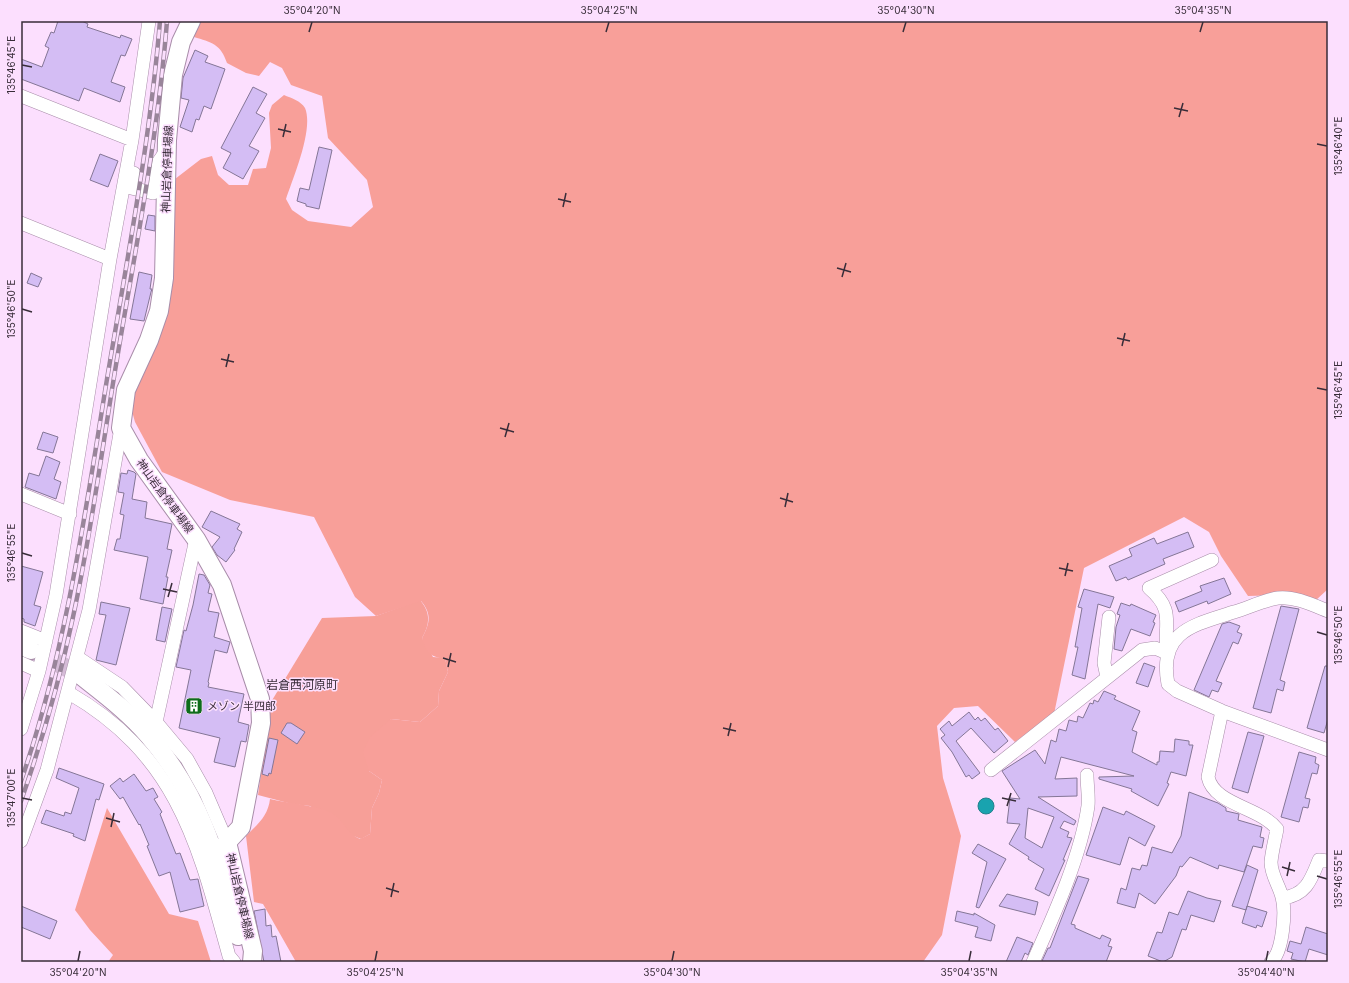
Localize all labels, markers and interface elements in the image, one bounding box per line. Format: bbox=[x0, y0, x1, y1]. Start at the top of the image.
text: 35°04'20"N bbox=[283, 4, 341, 16]
text: 35°04'25"N bbox=[581, 4, 637, 16]
text: 35°04'30"N bbox=[877, 4, 935, 16]
text: 35°04'35"N bbox=[1174, 4, 1232, 16]
text: 135°46'45"E bbox=[5, 36, 17, 94]
text: 135°46'40"E bbox=[1332, 117, 1344, 175]
street label: 神山岩倉停車場線 bbox=[158, 125, 176, 213]
text: 135°46'50"E bbox=[5, 279, 17, 339]
text: 135°46'45"E bbox=[1332, 361, 1344, 419]
street label: 神山岩倉停車場線 bbox=[133, 456, 197, 536]
text: 135°46'55"E bbox=[5, 524, 17, 582]
text: 135°46'50"E bbox=[1332, 605, 1344, 665]
district label: 岩倉西河原町 bbox=[266, 677, 338, 692]
building icon: メゾン 半四郎 bbox=[184, 696, 204, 716]
place label: メゾン 半四郎 bbox=[207, 699, 276, 713]
text: 135°47'00"E bbox=[5, 769, 17, 827]
text: 135°46'55"E bbox=[1332, 850, 1344, 908]
street label: 神山岩倉停車場線 bbox=[223, 852, 257, 940]
text: 35°04'20"N bbox=[49, 966, 107, 978]
text: 35°04'25"N bbox=[347, 966, 403, 978]
text: 35°04'30"N bbox=[643, 966, 701, 978]
text: 35°04'35"N bbox=[940, 966, 998, 978]
text: 35°04'40"N bbox=[1238, 966, 1294, 978]

